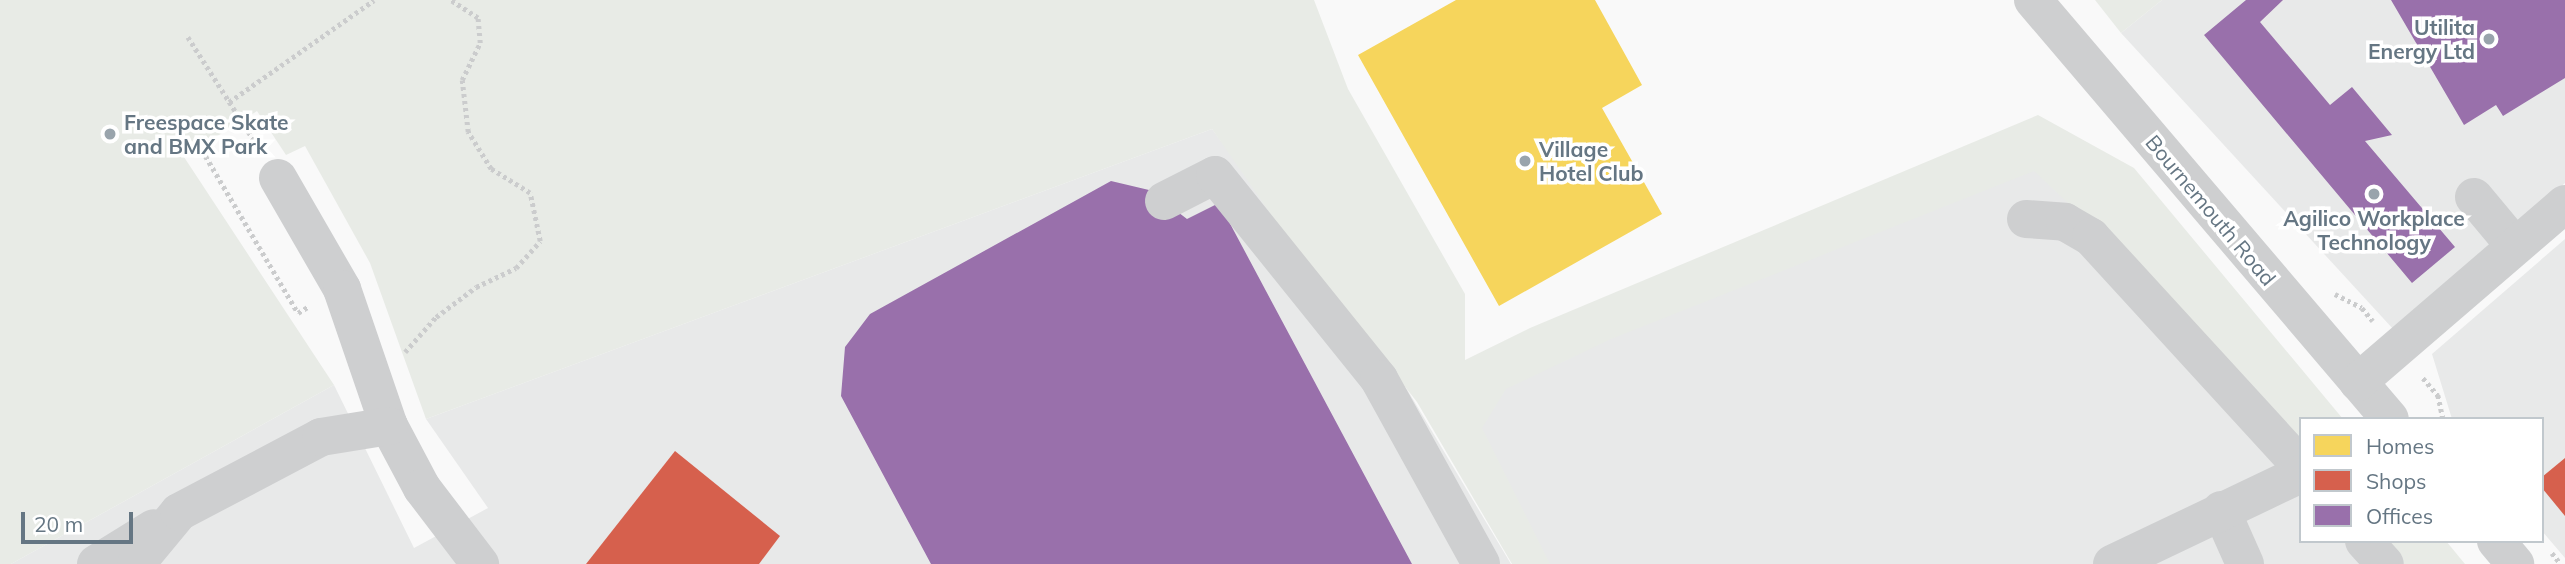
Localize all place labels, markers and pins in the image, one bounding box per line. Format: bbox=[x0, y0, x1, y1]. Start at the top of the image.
place label: Utilita Energy Ltd bbox=[2368, 14, 2475, 64]
marker: Utilita Energy Ltd bbox=[2481, 31, 2497, 47]
place label: Freespace Skate and BMX Park bbox=[124, 109, 289, 159]
marker: Freespace Skate and BMX Park bbox=[102, 126, 118, 142]
place label: Village Hotel Club bbox=[1539, 136, 1644, 186]
marker: Village Hotel Club bbox=[1517, 153, 1533, 169]
marker: Agilico Workplace Technology bbox=[2366, 186, 2382, 202]
place label: Agilico Workplace Technology bbox=[2283, 205, 2465, 255]

